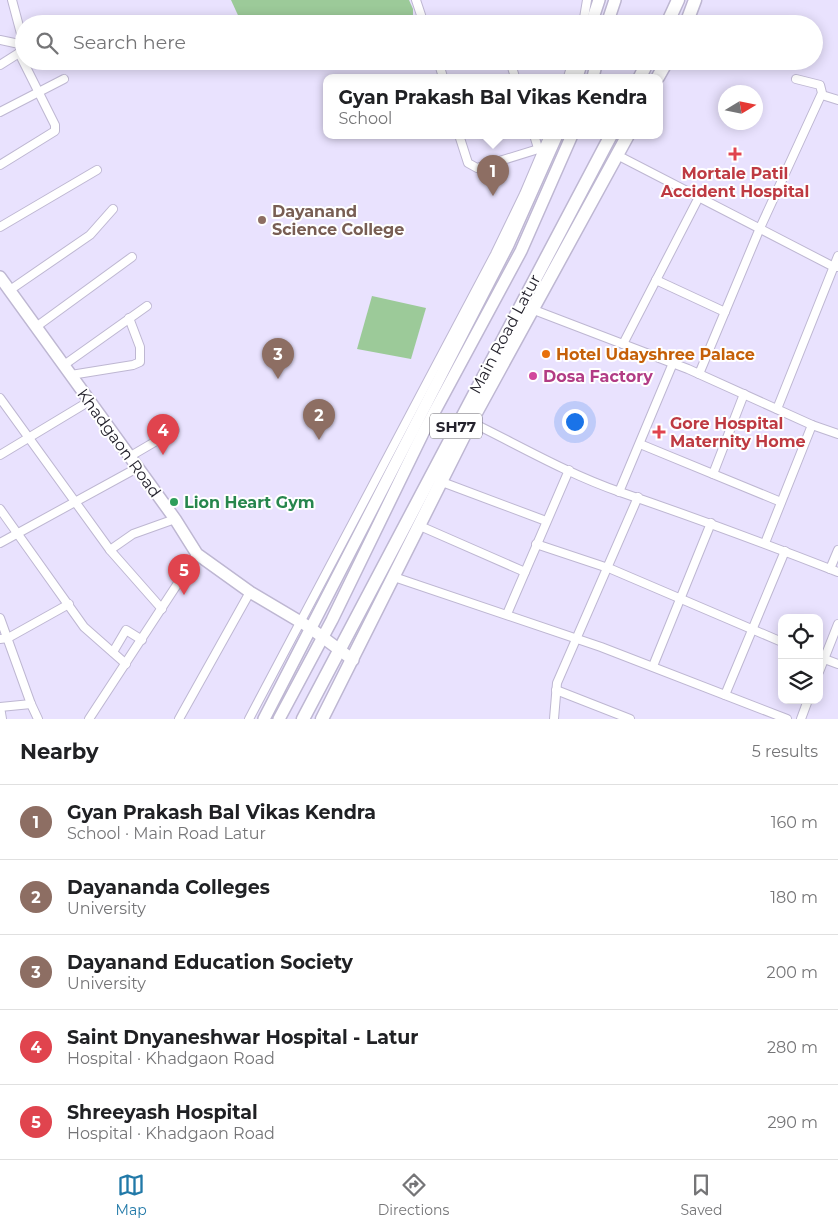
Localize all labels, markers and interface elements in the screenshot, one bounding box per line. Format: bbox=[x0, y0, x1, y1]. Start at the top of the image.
search box bbox=[15, 15, 823, 70]
icon: search bbox=[33, 29, 61, 57]
text: Search here bbox=[73, 31, 186, 54]
popup bbox=[323, 74, 663, 139]
north arrow bbox=[718, 85, 763, 130]
text: Gyan Prakash Bal Vikas Kendra bbox=[338, 86, 648, 109]
text: School bbox=[338, 109, 392, 128]
marker: Mortale Patil Accident Hospital bbox=[728, 147, 742, 161]
pin: 1 bbox=[477, 155, 509, 196]
place label: Mortale Patil Accident Hospital bbox=[660, 164, 809, 201]
place label: Dayanand Science College bbox=[272, 202, 404, 239]
marker: Dayanand Science College bbox=[256, 214, 268, 226]
street label: Main Road Latur bbox=[465, 271, 545, 397]
pin: 3 bbox=[262, 338, 294, 379]
place label: Hotel Udayshree Palace bbox=[556, 345, 755, 364]
marker: Hotel Udayshree Palace bbox=[540, 348, 552, 360]
place label: Dosa Factory bbox=[543, 367, 653, 386]
marker: Dosa Factory bbox=[527, 370, 539, 382]
street label: Khadgaon Road bbox=[73, 385, 165, 501]
pin: 2 bbox=[303, 399, 335, 440]
your location bbox=[562, 409, 588, 435]
pin: 4 bbox=[147, 414, 179, 455]
road number: SH77 bbox=[430, 414, 482, 438]
place label: Gore Hospital Maternity Home bbox=[670, 414, 806, 451]
marker: Gore Hospital Maternity Home bbox=[652, 425, 666, 439]
place label: Lion Heart Gym bbox=[184, 493, 315, 512]
marker: Lion Heart Gym bbox=[168, 496, 180, 508]
pin: 5 bbox=[168, 554, 200, 595]
map controls bbox=[778, 614, 823, 704]
button: locate bbox=[778, 614, 823, 659]
button: layers bbox=[778, 659, 823, 704]
text: Nearby bbox=[20, 739, 99, 764]
text: 5 results bbox=[752, 742, 818, 761]
text: Gyan Prakash Bal Vikas Kendra bbox=[67, 801, 376, 824]
text: 1 bbox=[33, 813, 39, 832]
text: 160 m bbox=[771, 813, 818, 832]
text: School · Main Road Latur bbox=[67, 824, 266, 843]
text: Dayananda Colleges bbox=[67, 876, 270, 899]
text: 2 bbox=[31, 888, 41, 907]
text: 180 m bbox=[770, 888, 818, 907]
text: University bbox=[67, 899, 146, 918]
text: Dayanand Education Society bbox=[67, 951, 353, 974]
text: 3 bbox=[31, 963, 41, 982]
text: 200 m bbox=[767, 963, 818, 982]
text: University bbox=[67, 974, 146, 993]
text: Saint Dnyaneshwar Hospital - Latur bbox=[67, 1026, 419, 1049]
text: 4 bbox=[30, 1038, 42, 1057]
text: 280 m bbox=[767, 1038, 818, 1057]
text: Hospital · Khadgaon Road bbox=[67, 1049, 275, 1068]
text: Shreeyash Hospital bbox=[67, 1101, 258, 1124]
text: 5 bbox=[31, 1113, 41, 1132]
text: 290 m bbox=[767, 1113, 818, 1132]
text: Hospital · Khadgaon Road bbox=[67, 1124, 275, 1143]
tab: Map bbox=[116, 1171, 147, 1219]
tab: Directions bbox=[378, 1171, 449, 1219]
tab: Saved bbox=[680, 1171, 722, 1219]

